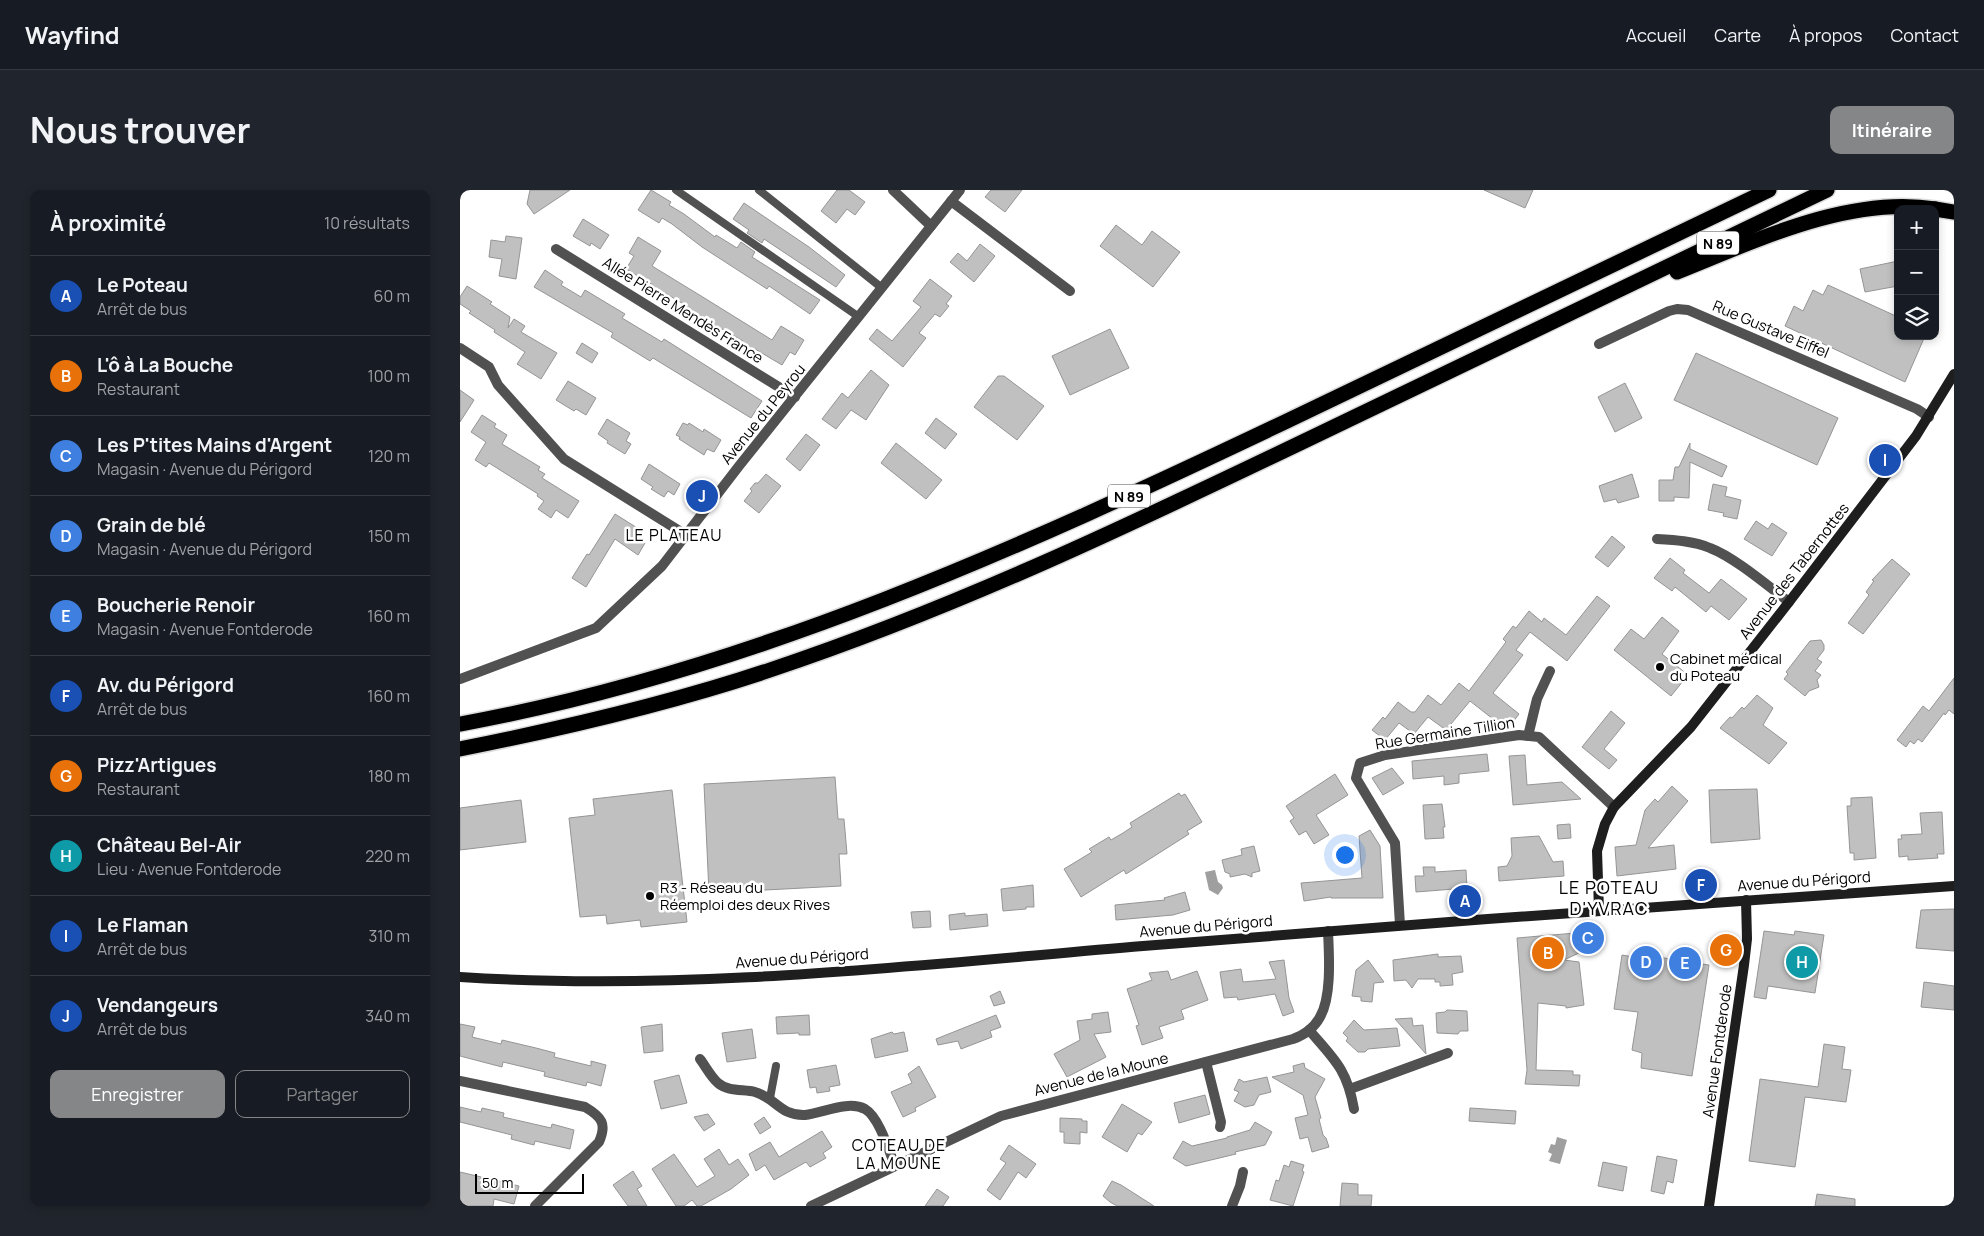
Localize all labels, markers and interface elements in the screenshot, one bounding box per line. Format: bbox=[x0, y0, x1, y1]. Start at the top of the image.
text: Wayfind bbox=[25, 18, 120, 51]
text: Accueil bbox=[1626, 23, 1686, 47]
text: Carte bbox=[1714, 23, 1761, 47]
text: À propos bbox=[1789, 23, 1862, 47]
text: Contact bbox=[1890, 23, 1959, 47]
text: Nous trouver bbox=[30, 106, 251, 154]
button: Itinéraire bbox=[1830, 106, 1954, 154]
map controls bbox=[1894, 205, 1939, 340]
button: + bbox=[1894, 205, 1939, 250]
text: À proximité bbox=[50, 209, 166, 237]
text: 10 résultats bbox=[324, 212, 410, 234]
road number: N 89 bbox=[1697, 232, 1739, 254]
button: − bbox=[1894, 250, 1939, 295]
street label: Allée Pierre Mendès France bbox=[599, 252, 768, 368]
text: Le Poteau bbox=[97, 272, 188, 298]
text: A bbox=[61, 285, 71, 307]
text: 60 m bbox=[374, 285, 410, 307]
street label: Rue Gustave Eiffel bbox=[1710, 295, 1832, 363]
button: layers bbox=[1894, 295, 1939, 340]
text: Arrêt de bus bbox=[97, 298, 187, 320]
text: L'ô à La Bouche bbox=[97, 352, 233, 378]
street label: Avenue du Peyrou bbox=[716, 359, 810, 469]
text: B bbox=[61, 365, 71, 387]
text: 100 m bbox=[367, 365, 410, 387]
text: Restaurant bbox=[97, 378, 180, 400]
text: Les P'tites Mains d'Argent bbox=[97, 432, 332, 458]
pin: I bbox=[1869, 441, 1901, 479]
text: C bbox=[60, 445, 72, 467]
text: 120 m bbox=[368, 445, 410, 467]
text: Magasin · Avenue du Périgord bbox=[97, 458, 312, 480]
pin: J bbox=[686, 477, 718, 515]
road number: N 89 bbox=[1108, 484, 1150, 508]
street label: Avenue des Tabernottes bbox=[1734, 498, 1854, 644]
text: Grain de blé bbox=[97, 512, 206, 538]
district label: LE PLATEAU bbox=[625, 524, 723, 546]
text: D bbox=[60, 525, 72, 547]
text: 150 m bbox=[368, 525, 410, 547]
text: Magasin · Avenue du Périgord bbox=[97, 538, 312, 560]
text: Boucherie Renoir bbox=[97, 592, 255, 618]
text: E bbox=[61, 605, 71, 627]
text: 160 m bbox=[367, 605, 410, 627]
text: Magasin · Avenue Fontderode bbox=[97, 618, 313, 640]
place label: Cabinet médical du Poteau bbox=[1670, 648, 1782, 686]
marker: Cabinet médical du Poteau bbox=[1654, 661, 1666, 673]
text: Av. du Périgord bbox=[97, 672, 234, 698]
text: F bbox=[62, 685, 70, 707]
text: 160 m bbox=[367, 685, 410, 707]
text: Arrêt de bus bbox=[97, 698, 187, 720]
street label: Rue Germaine Tillion bbox=[1374, 712, 1516, 754]
text: Pizz'Artigues bbox=[97, 752, 217, 778]
text: G bbox=[60, 765, 72, 787]
text: 180 m bbox=[368, 765, 410, 787]
text: Restaurant bbox=[97, 778, 180, 800]
text: Château Bel-Air bbox=[97, 832, 241, 858]
your location bbox=[1332, 842, 1358, 868]
text: H bbox=[60, 845, 72, 867]
text: 220 m bbox=[365, 845, 410, 867]
text: Lieu · Avenue Fontderode bbox=[97, 858, 281, 880]
pin: F bbox=[1685, 866, 1717, 904]
street label: Avenue du Périgord bbox=[1737, 866, 1871, 896]
district label: LE POTEAU D'YVRAC bbox=[1559, 875, 1659, 920]
place label: R3 - Réseau du Réemploi des deux Rives bbox=[660, 877, 830, 915]
pin: A bbox=[1449, 882, 1481, 920]
marker: R3 - Réseau du Réemploi des deux Rives bbox=[644, 890, 656, 902]
street label: Avenue du Périgord bbox=[1138, 910, 1274, 942]
text: Le Flaman bbox=[97, 912, 189, 938]
pin: C bbox=[1572, 919, 1604, 957]
text: I bbox=[64, 925, 68, 947]
text: 310 m bbox=[368, 925, 410, 947]
pin: G bbox=[1710, 931, 1742, 969]
pin: B bbox=[1532, 934, 1564, 972]
text: Arrêt de bus bbox=[97, 938, 187, 960]
street label: Avenue du Périgord bbox=[735, 943, 869, 973]
pin: D bbox=[1630, 943, 1662, 981]
pin: H bbox=[1786, 943, 1818, 981]
pin: E bbox=[1669, 944, 1701, 982]
street label: Avenue Fontderode bbox=[1697, 983, 1737, 1119]
text: Vendangeurs bbox=[97, 992, 218, 1018]
text: J bbox=[62, 1005, 70, 1027]
text: 340 m bbox=[365, 1005, 410, 1027]
text: Arrêt de bus bbox=[97, 1018, 187, 1040]
street label: Avenue de la Moune bbox=[1032, 1047, 1171, 1101]
button: Enregistrer bbox=[50, 1070, 225, 1118]
button: Partager bbox=[235, 1070, 410, 1118]
district label: COTEAU DE LA MOUNE bbox=[852, 1134, 946, 1174]
scale bar bbox=[475, 1171, 584, 1194]
text: 50 m bbox=[482, 1173, 513, 1192]

